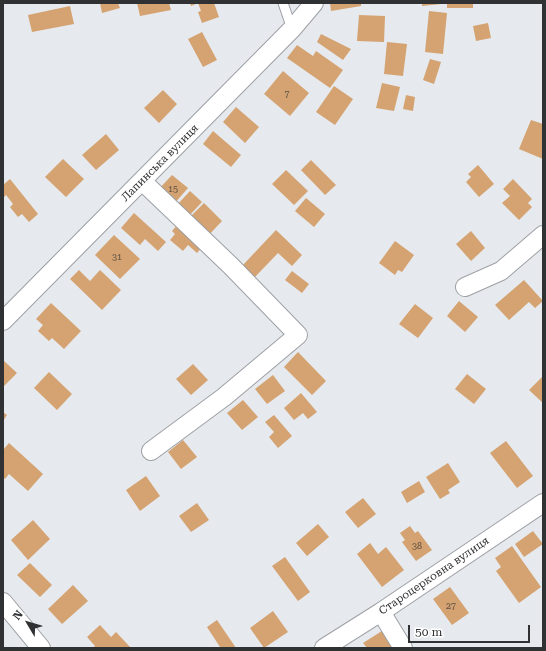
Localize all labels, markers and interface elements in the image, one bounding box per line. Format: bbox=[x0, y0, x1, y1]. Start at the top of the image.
house number: 7 bbox=[284, 89, 290, 99]
street label: Лапинська вулиця bbox=[119, 122, 201, 204]
house number: 15 bbox=[168, 184, 178, 194]
house number: 31 bbox=[112, 252, 122, 262]
street label: Староцерковна вулиця bbox=[376, 534, 492, 618]
house number: 38 bbox=[412, 541, 422, 551]
house number: 27 bbox=[446, 601, 456, 611]
north arrow bbox=[8, 603, 48, 643]
text: N bbox=[10, 608, 26, 623]
scale bar bbox=[410, 617, 532, 643]
text: 50 m bbox=[415, 625, 442, 639]

